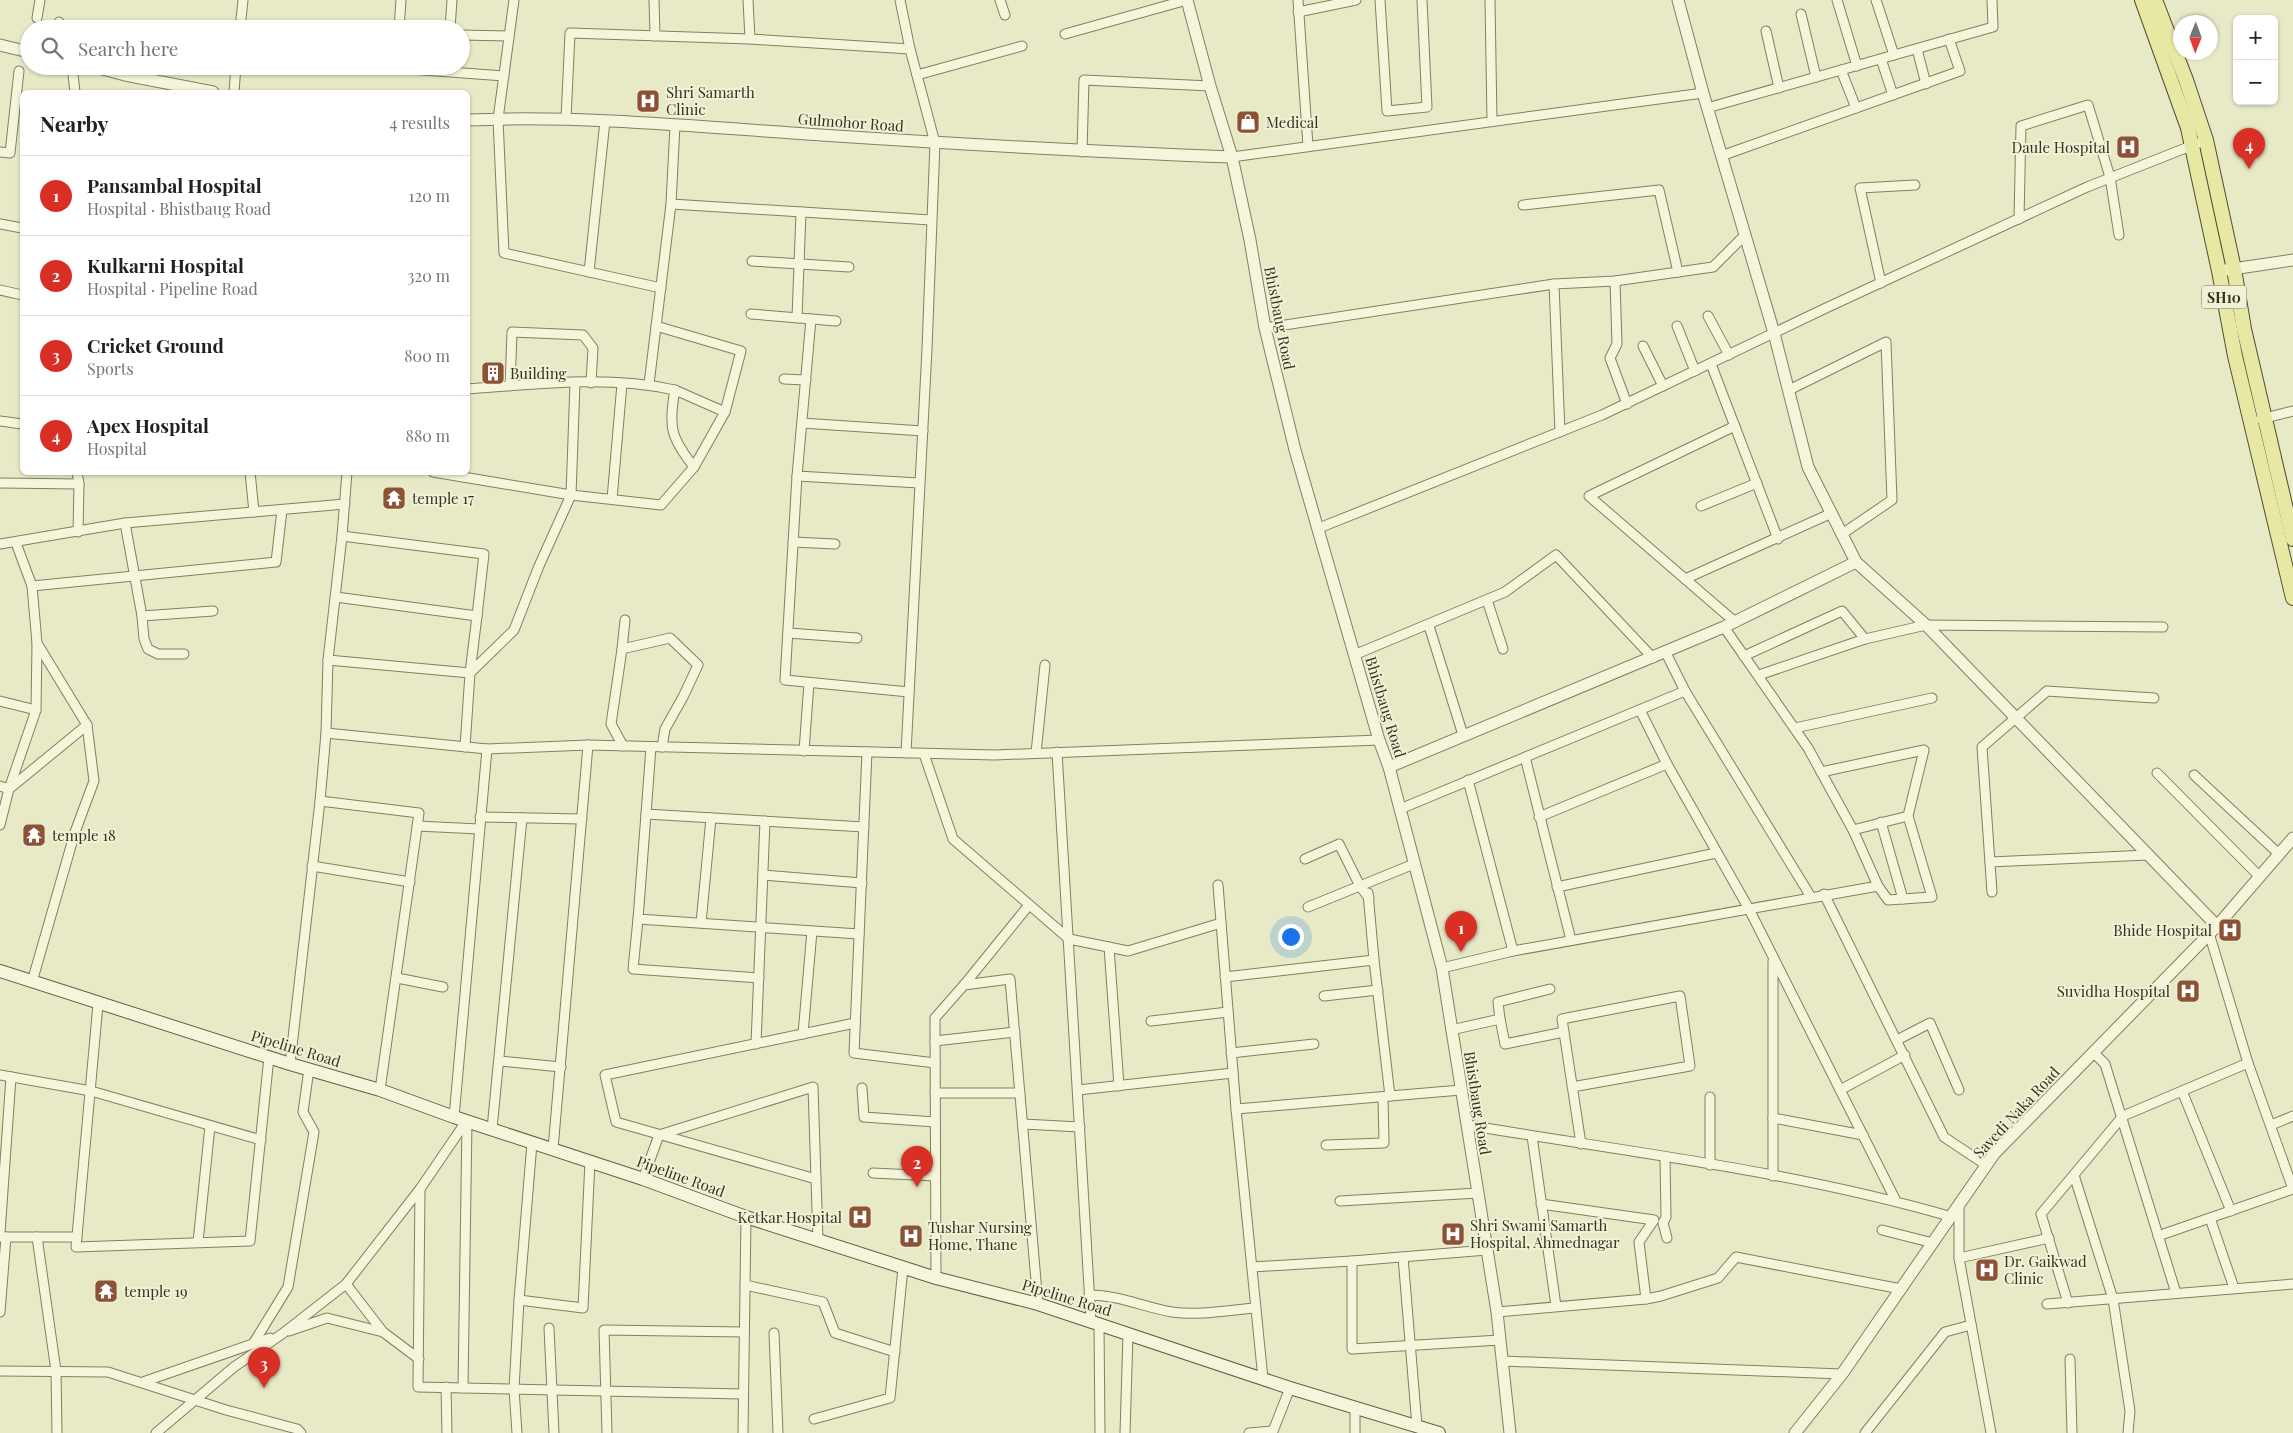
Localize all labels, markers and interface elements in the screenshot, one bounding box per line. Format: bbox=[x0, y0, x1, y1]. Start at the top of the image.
north arrow bbox=[2173, 15, 2218, 60]
map controls bbox=[2233, 15, 2278, 105]
button: + bbox=[2233, 15, 2278, 60]
search box bbox=[20, 20, 470, 75]
icon: search bbox=[38, 34, 66, 62]
text: Search here bbox=[78, 35, 178, 61]
button: − bbox=[2233, 60, 2278, 105]
place label: Shri Samarth Clinic bbox=[666, 82, 755, 119]
hospital icon: Shri Samarth Clinic bbox=[635, 88, 661, 114]
street label: Gulmohor Road bbox=[797, 108, 905, 136]
text: Nearby bbox=[40, 109, 109, 137]
shop icon: Medical bbox=[1235, 109, 1261, 135]
text: 4 results bbox=[389, 112, 450, 133]
place label: Medical bbox=[1266, 112, 1319, 132]
pin: 4 bbox=[2233, 128, 2265, 169]
hospital icon: Daule Hospital bbox=[2115, 134, 2141, 160]
place label: Daule Hospital bbox=[2011, 137, 2110, 157]
text: Pansambal Hospital bbox=[87, 172, 262, 198]
text: 1 bbox=[53, 185, 59, 206]
text: 120 m bbox=[409, 185, 450, 206]
text: Hospital · Bhistbaug Road bbox=[87, 198, 271, 219]
text: Kulkarni Hospital bbox=[87, 252, 244, 278]
text: 2 bbox=[52, 265, 60, 286]
text: 320 m bbox=[407, 265, 450, 286]
street label: Bhistbaug Road bbox=[1260, 265, 1300, 372]
text: Hospital · Pipeline Road bbox=[87, 278, 258, 299]
road number: SH10 bbox=[2202, 286, 2246, 308]
text: Cricket Ground bbox=[87, 332, 224, 358]
text: 3 bbox=[52, 345, 60, 366]
text: 800 m bbox=[404, 345, 450, 366]
text: Sports bbox=[87, 358, 134, 379]
building icon: Building bbox=[480, 360, 506, 386]
place label: Building bbox=[510, 363, 567, 383]
text: Apex Hospital bbox=[87, 412, 209, 438]
text: 4 bbox=[52, 425, 60, 446]
text: 880 m bbox=[406, 425, 450, 446]
text: Hospital bbox=[87, 438, 147, 459]
temple icon: temple 17 bbox=[381, 485, 407, 511]
place label: temple 17 bbox=[412, 488, 474, 508]
street label: Bhistbaug Road bbox=[1361, 654, 1411, 760]
temple icon: temple 18 bbox=[21, 822, 47, 848]
place label: temple 18 bbox=[52, 825, 116, 845]
pin: 1 bbox=[1445, 911, 1477, 952]
hospital icon: Bhide Hospital bbox=[2217, 917, 2243, 943]
place label: Bhide Hospital bbox=[2113, 920, 2212, 940]
your location bbox=[1278, 924, 1304, 950]
hospital icon: Suvidha Hospital bbox=[2175, 978, 2201, 1004]
place label: Suvidha Hospital bbox=[2057, 981, 2170, 1001]
street label: Pipeline Road bbox=[249, 1025, 343, 1071]
street label: Bhistbaug Road bbox=[1460, 1050, 1496, 1157]
street label: Savedi Naka Road bbox=[1968, 1062, 2064, 1162]
pin: 2 bbox=[901, 1146, 933, 1187]
street label: Pipeline Road bbox=[634, 1151, 728, 1201]
hospital icon: Ketkar Hospital bbox=[847, 1204, 873, 1230]
place label: Ketkar Hospital bbox=[737, 1207, 842, 1227]
place label: Shri Swami Samarth Hospital, Ahmednagar bbox=[1470, 1215, 1620, 1252]
place label: Tushar Nursing Home, Thane bbox=[928, 1217, 1032, 1254]
hospital icon: Shri Swami Samarth Hospital, Ahmednagar bbox=[1440, 1221, 1466, 1247]
hospital icon: Tushar Nursing Home, Thane bbox=[898, 1223, 924, 1249]
place label: Dr. Gaikwad Clinic bbox=[2004, 1251, 2087, 1288]
hospital icon: Dr. Gaikwad Clinic bbox=[1974, 1257, 2000, 1283]
street label: Pipeline Road bbox=[1020, 1274, 1114, 1320]
temple icon: temple 19 bbox=[93, 1278, 119, 1304]
place label: temple 19 bbox=[124, 1281, 188, 1301]
pin: 3 bbox=[248, 1347, 280, 1388]

